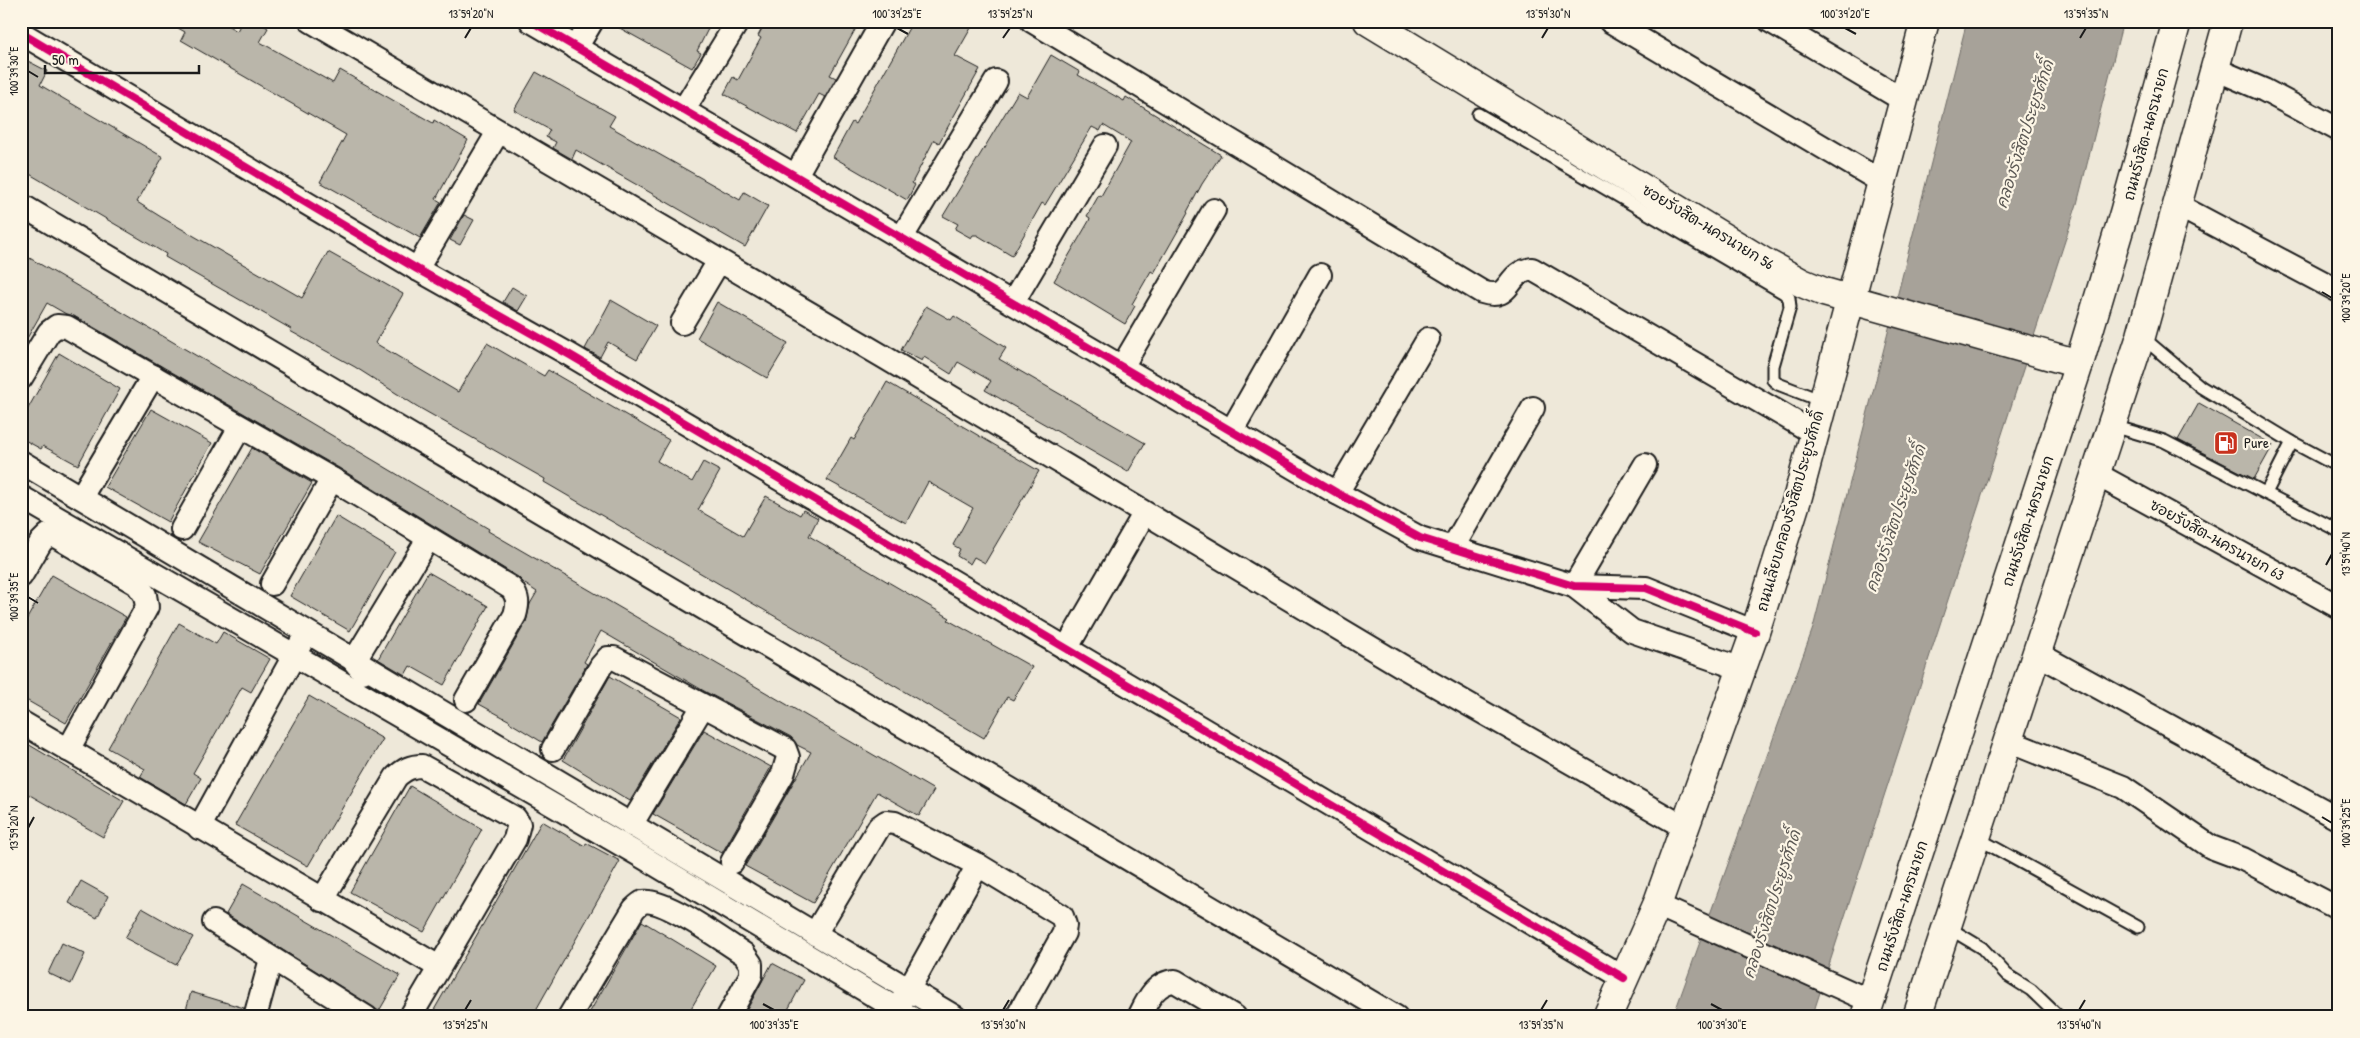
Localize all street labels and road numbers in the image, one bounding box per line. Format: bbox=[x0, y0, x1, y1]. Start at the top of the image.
street label: ถนนรังสิต-นครนายก bbox=[2118, 65, 2173, 202]
street label: ซอยรังสิต-นครนายก 56 bbox=[1638, 179, 1778, 274]
street label: ถนนเลียบคลองรังสิตประยูรศักดิ์ bbox=[1747, 407, 1829, 614]
street label: ถนนรังสิต-นครนายก bbox=[1996, 453, 2059, 589]
street label: ซอยรังสิต-นครนายก 63 bbox=[2146, 494, 2289, 585]
street label: ถนนรังสิต-นครนายก bbox=[1870, 838, 1933, 974]

